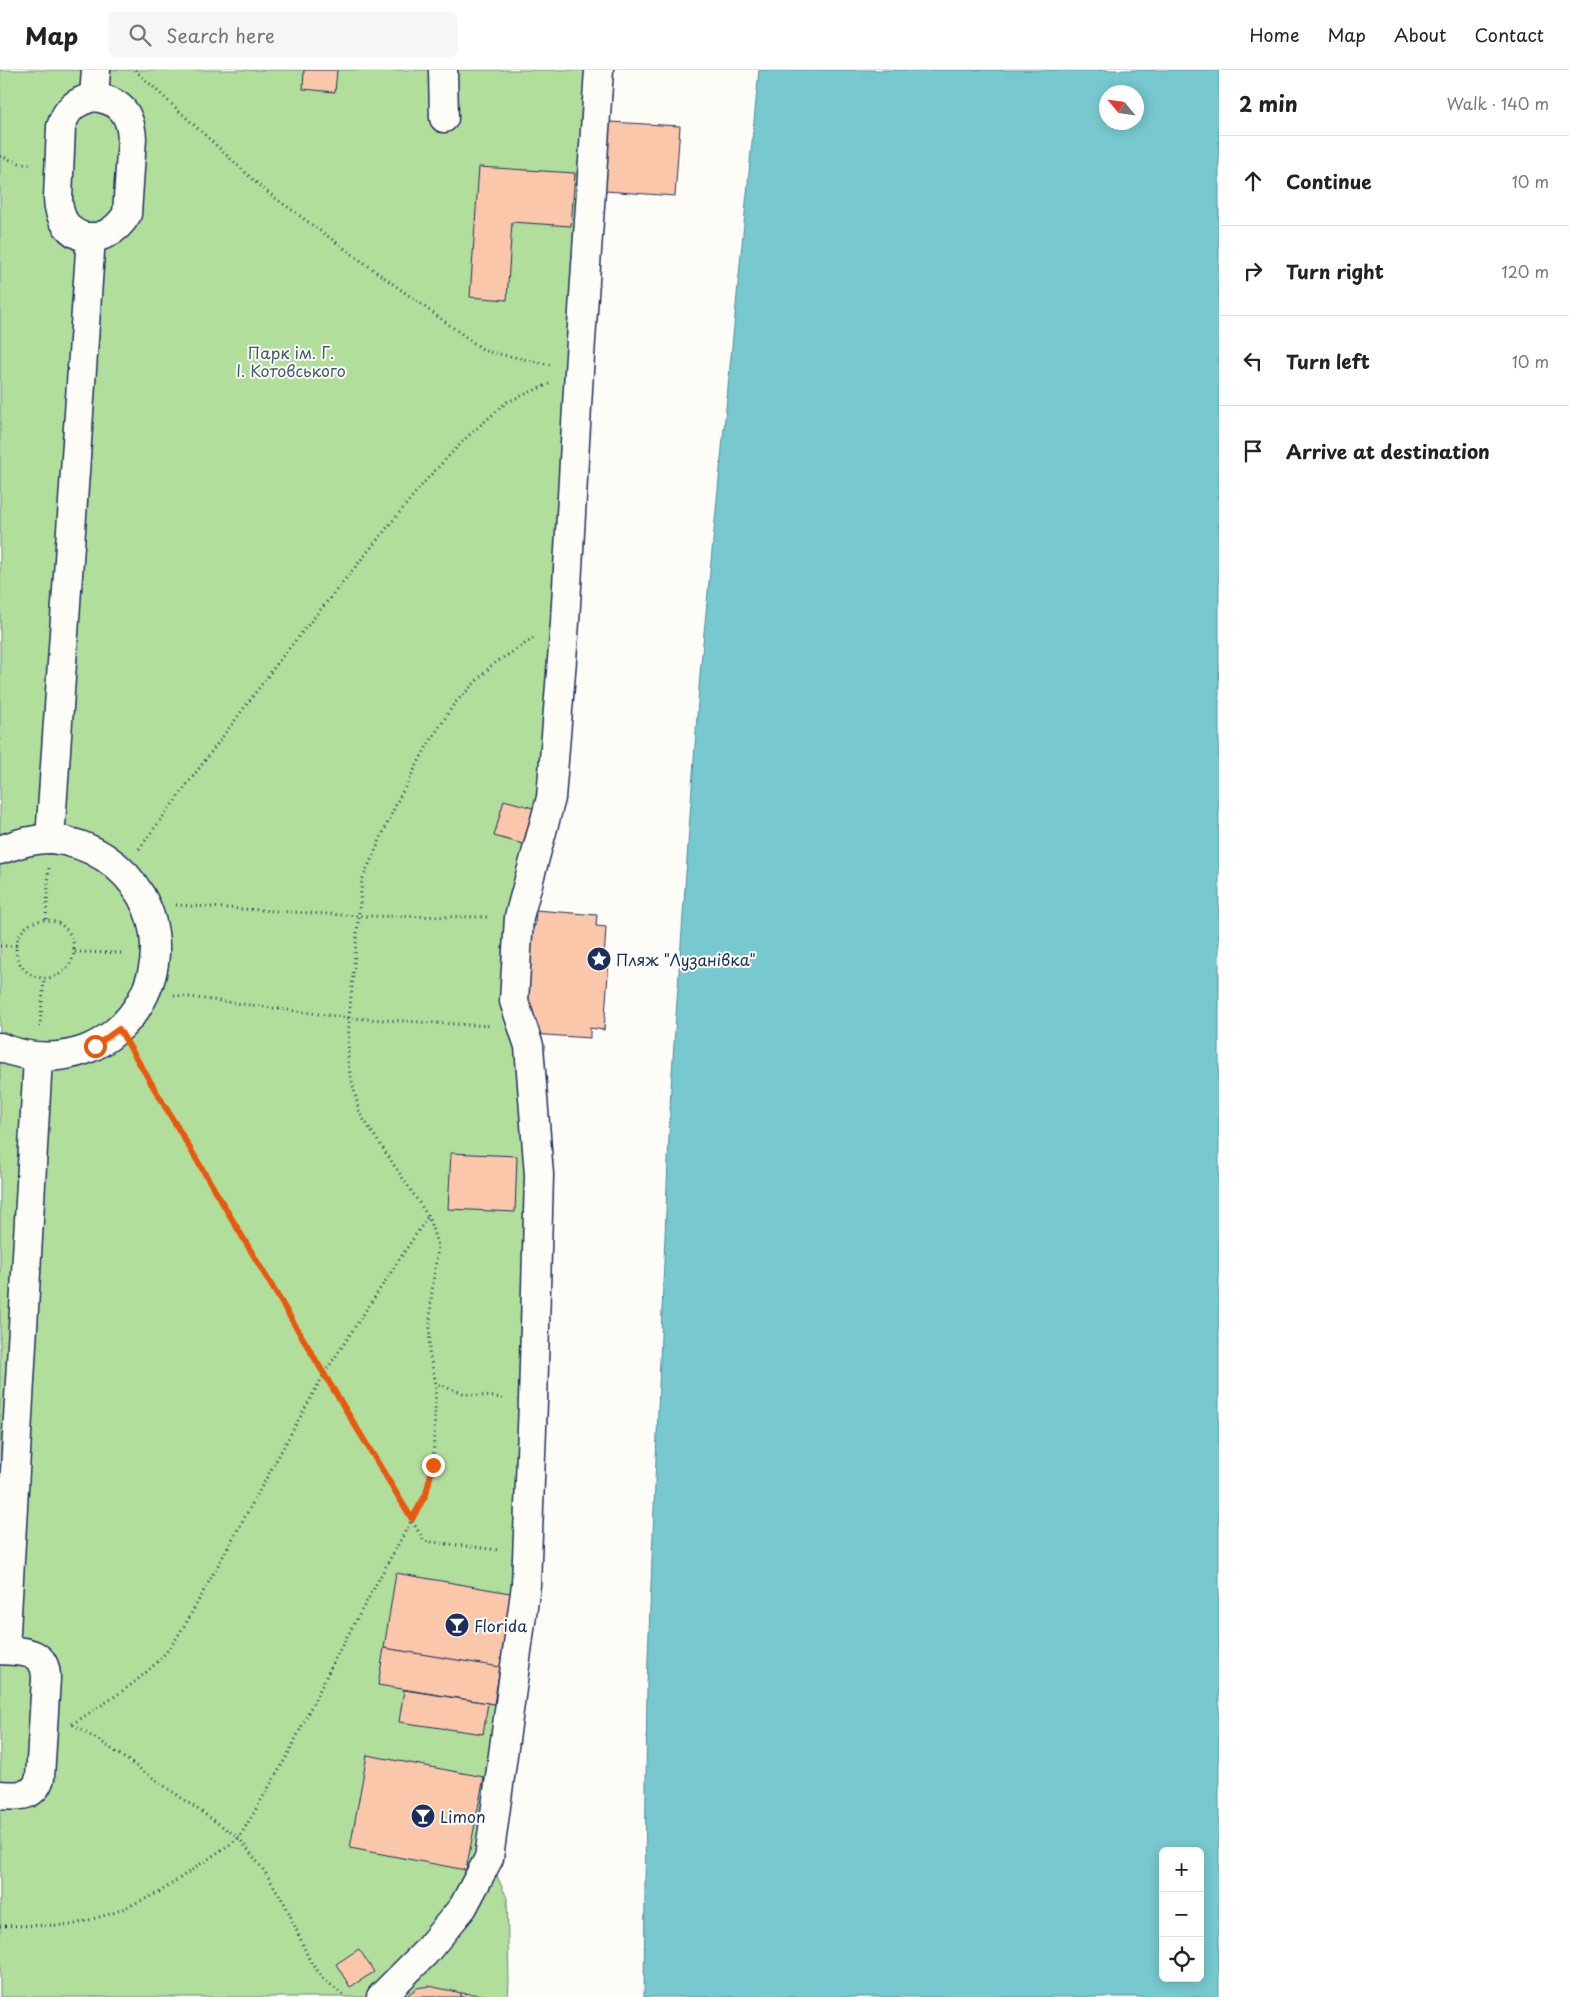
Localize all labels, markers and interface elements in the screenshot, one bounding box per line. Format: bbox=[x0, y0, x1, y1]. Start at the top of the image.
search box bbox=[108, 12, 458, 57]
text: Map bbox=[25, 17, 78, 53]
icon: search bbox=[126, 21, 154, 49]
text: Search here bbox=[166, 21, 275, 49]
text: Home bbox=[1249, 21, 1299, 48]
text: Map bbox=[1327, 21, 1366, 48]
text: About bbox=[1394, 21, 1446, 48]
text: Contact bbox=[1474, 21, 1544, 48]
north arrow bbox=[1099, 85, 1144, 130]
text: 2 min bbox=[1239, 87, 1298, 119]
text: Walk · 140 m bbox=[1447, 91, 1549, 115]
icon: ahead bbox=[1239, 167, 1267, 195]
text: Continue bbox=[1286, 167, 1372, 195]
text: 10 m bbox=[1512, 169, 1549, 193]
icon: right bbox=[1239, 257, 1267, 285]
text: Turn right bbox=[1286, 257, 1384, 285]
text: 120 m bbox=[1502, 259, 1549, 283]
park label: Парк ім. Г. І. Котовського bbox=[236, 340, 346, 382]
icon: left bbox=[1239, 347, 1267, 375]
text: Turn left bbox=[1286, 347, 1370, 375]
text: 10 m bbox=[1512, 349, 1549, 373]
icon: arrive bbox=[1239, 437, 1267, 465]
text: Arrive at destination bbox=[1286, 437, 1490, 465]
place icon: Пляж "Лузанівка" bbox=[586, 946, 612, 972]
place label: Пляж "Лузанівка" bbox=[616, 947, 756, 971]
route start bbox=[84, 1035, 107, 1058]
route end bbox=[422, 1454, 445, 1477]
bar icon: Florida bbox=[444, 1612, 470, 1638]
place label: Florida bbox=[474, 1613, 527, 1637]
bar icon: Limon bbox=[410, 1803, 436, 1829]
place label: Limon bbox=[440, 1804, 486, 1828]
map controls bbox=[1159, 1847, 1204, 1982]
button: + bbox=[1159, 1847, 1204, 1892]
button: − bbox=[1159, 1892, 1204, 1937]
button: locate bbox=[1159, 1937, 1204, 1982]

